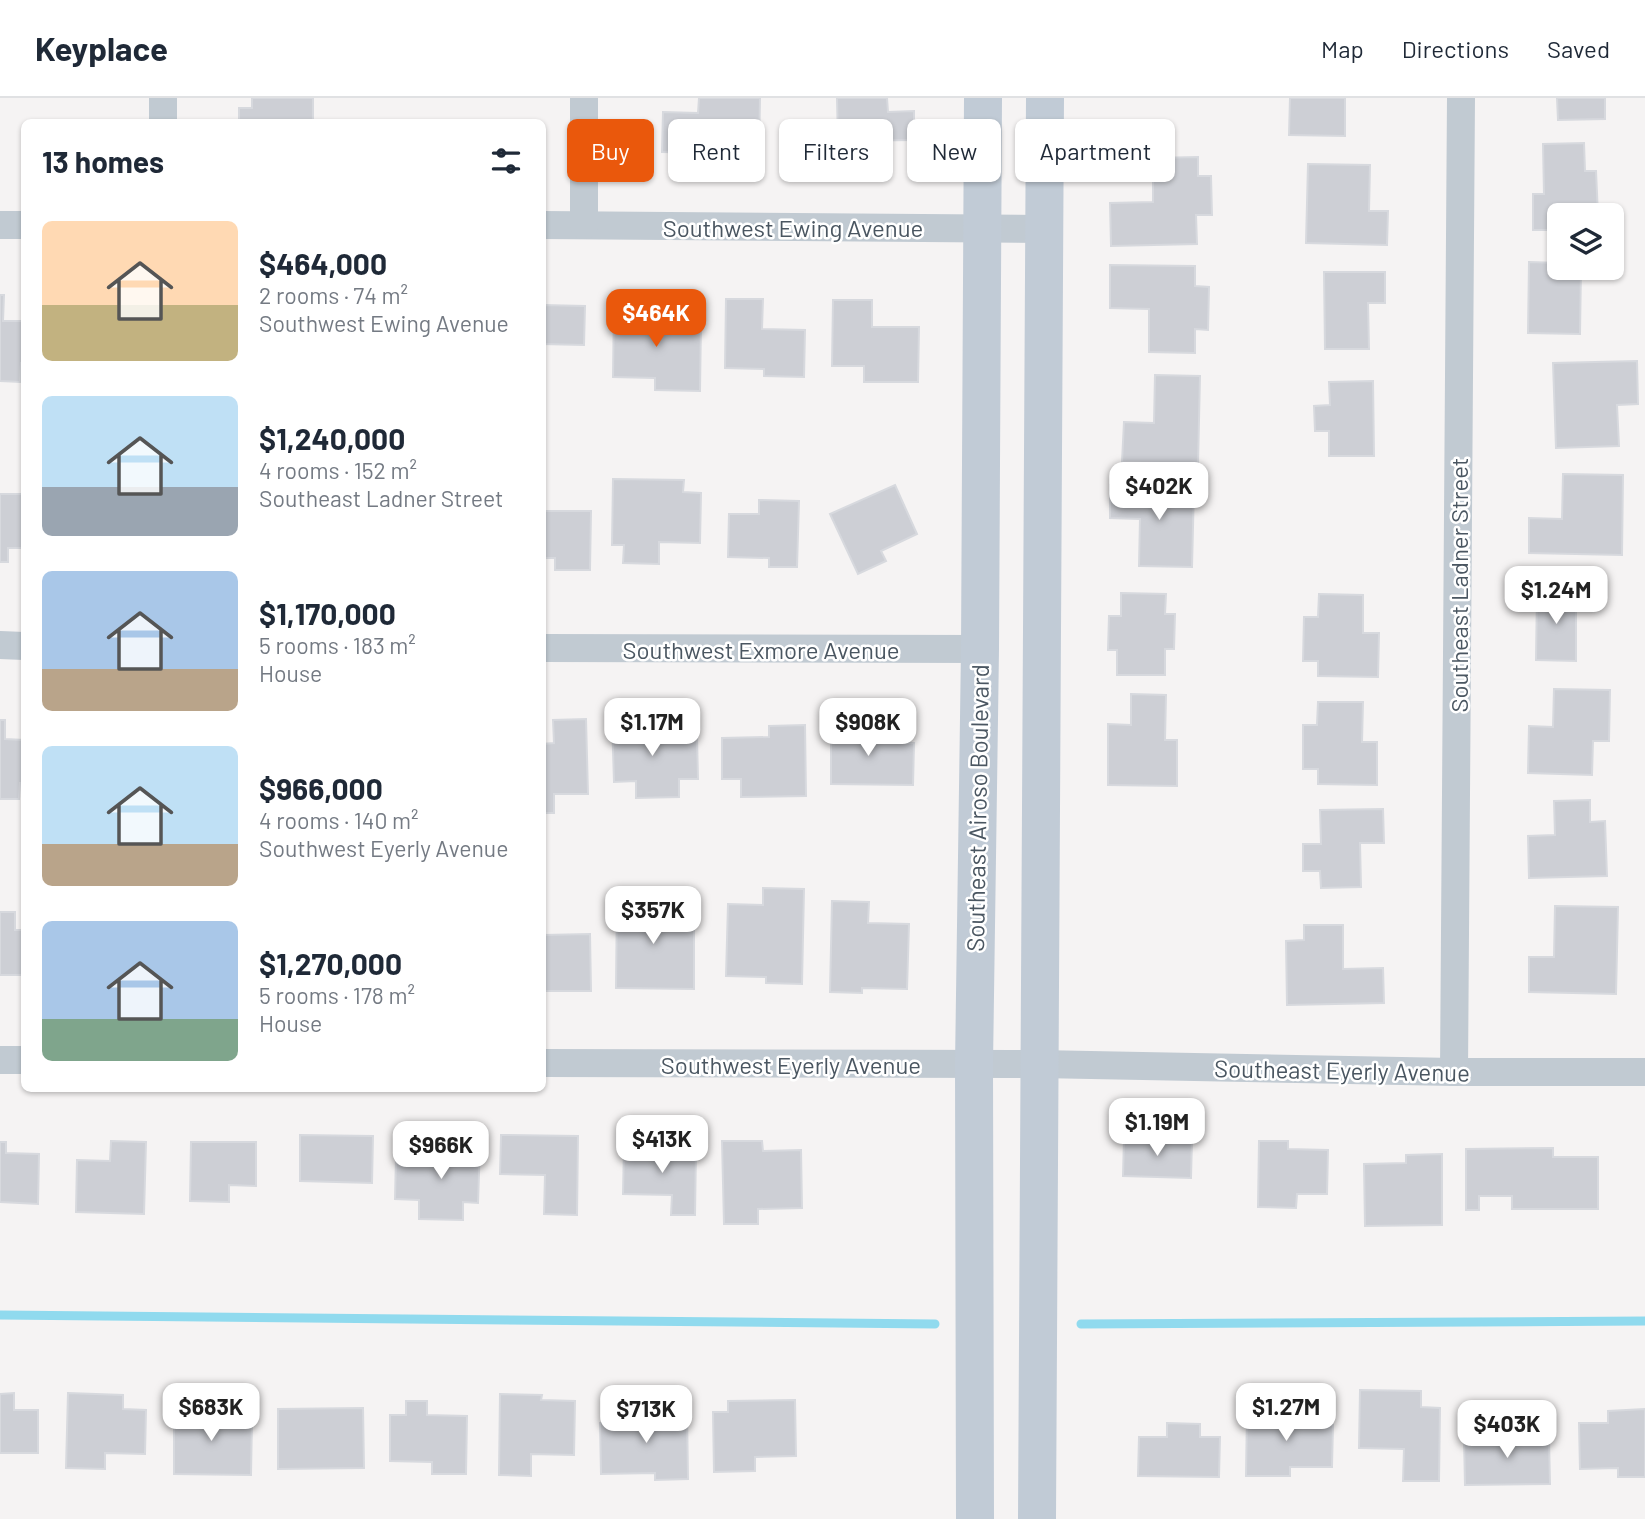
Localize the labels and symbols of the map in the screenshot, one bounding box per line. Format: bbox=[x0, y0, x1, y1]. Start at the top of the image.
street label: Southwest Ewing Avenue bbox=[663, 213, 923, 242]
pin: $464K bbox=[607, 289, 705, 349]
street label: Southeast Ladner Street bbox=[1444, 457, 1473, 713]
pin: $402K bbox=[1110, 462, 1208, 522]
pin: $1.24M bbox=[1499, 566, 1613, 626]
street label: Southwest Exmore Avenue bbox=[622, 635, 900, 664]
street label: Southeast Airoso Boulevard bbox=[960, 664, 994, 952]
pin: $1.17M bbox=[595, 698, 709, 758]
pin: $908K bbox=[819, 698, 917, 758]
pin: $357K bbox=[604, 886, 702, 946]
street label: Southwest Eyerly Avenue bbox=[661, 1050, 921, 1079]
street label: Southeast Eyerly Avenue bbox=[1214, 1053, 1470, 1087]
pin: $1.19M bbox=[1100, 1098, 1214, 1158]
pin: $413K bbox=[613, 1116, 711, 1175]
pin: $966K bbox=[392, 1122, 490, 1181]
pin: $683K bbox=[162, 1384, 260, 1443]
pin: $1.27M bbox=[1229, 1384, 1343, 1443]
pin: $713K bbox=[597, 1386, 695, 1445]
pin: $403K bbox=[1458, 1400, 1556, 1460]

